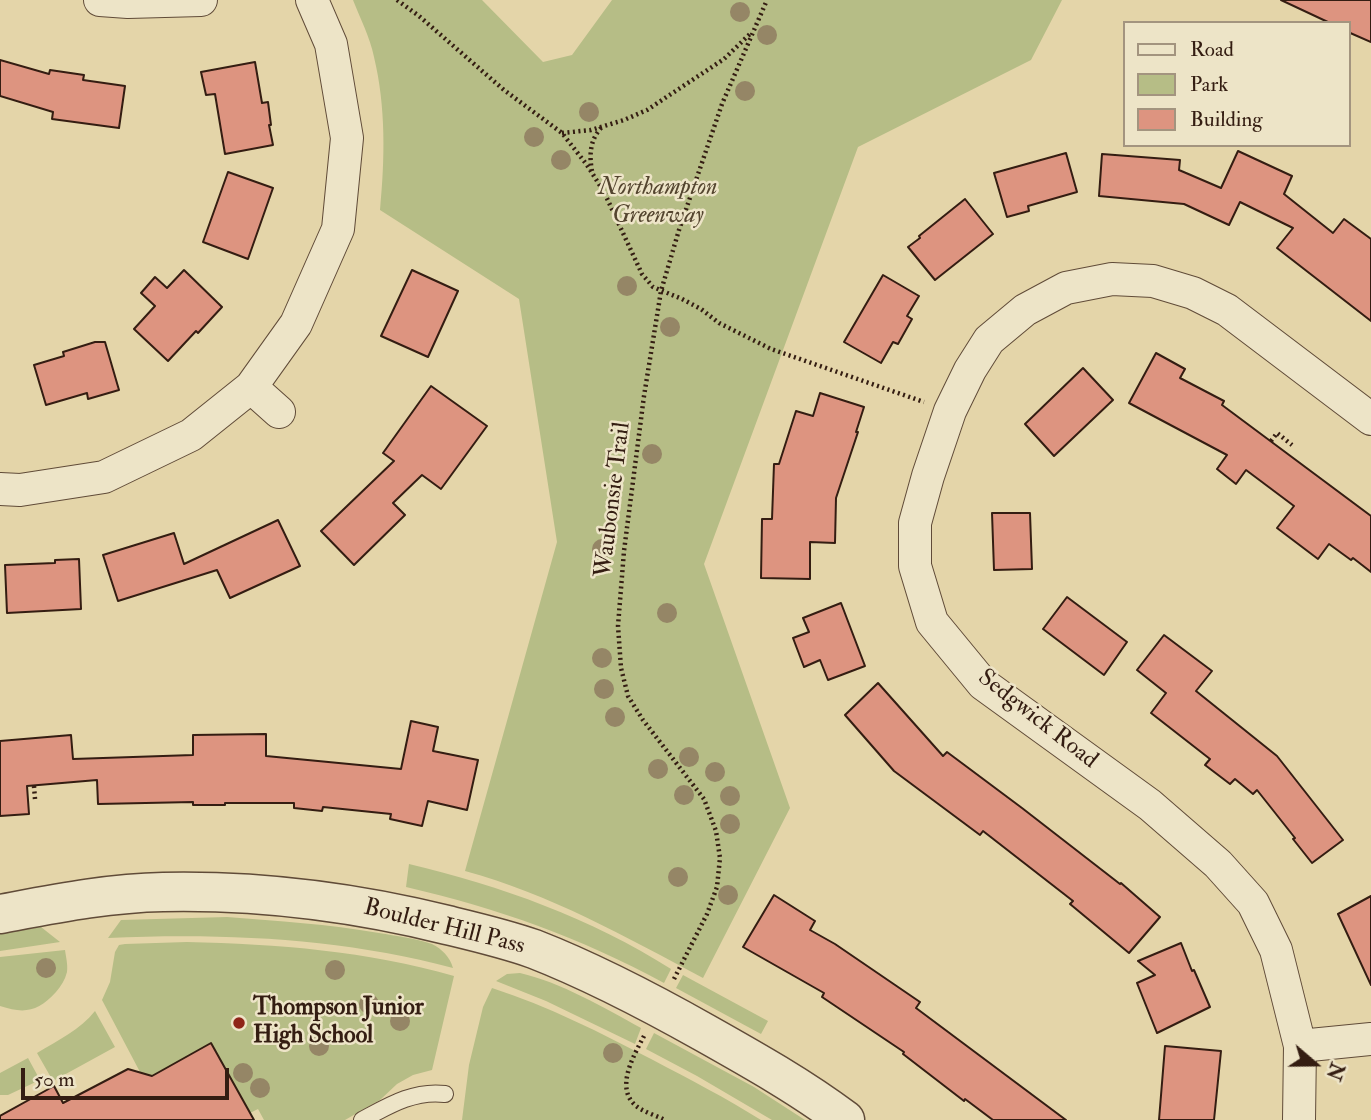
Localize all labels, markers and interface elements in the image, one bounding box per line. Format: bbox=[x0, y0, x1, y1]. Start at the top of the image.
legend bbox=[1122, 21, 1350, 147]
text: Road bbox=[1190, 36, 1234, 63]
text: Park bbox=[1190, 71, 1228, 98]
text: Building bbox=[1190, 106, 1263, 133]
park label: Northampton Greenway bbox=[599, 175, 717, 231]
street label: Waubonsie Trail bbox=[590, 421, 638, 579]
street label: Sedgwick Road bbox=[971, 664, 1103, 776]
street label: Boulder Hill Pass bbox=[361, 894, 527, 962]
place label: Thompson Junior High School bbox=[253, 995, 424, 1051]
marker: Thompson Junior High School bbox=[231, 1015, 247, 1031]
north arrow bbox=[1280, 1029, 1350, 1099]
scale bar bbox=[24, 1054, 233, 1098]
text: N bbox=[1321, 1059, 1349, 1083]
text: 50 m bbox=[34, 1066, 75, 1093]

